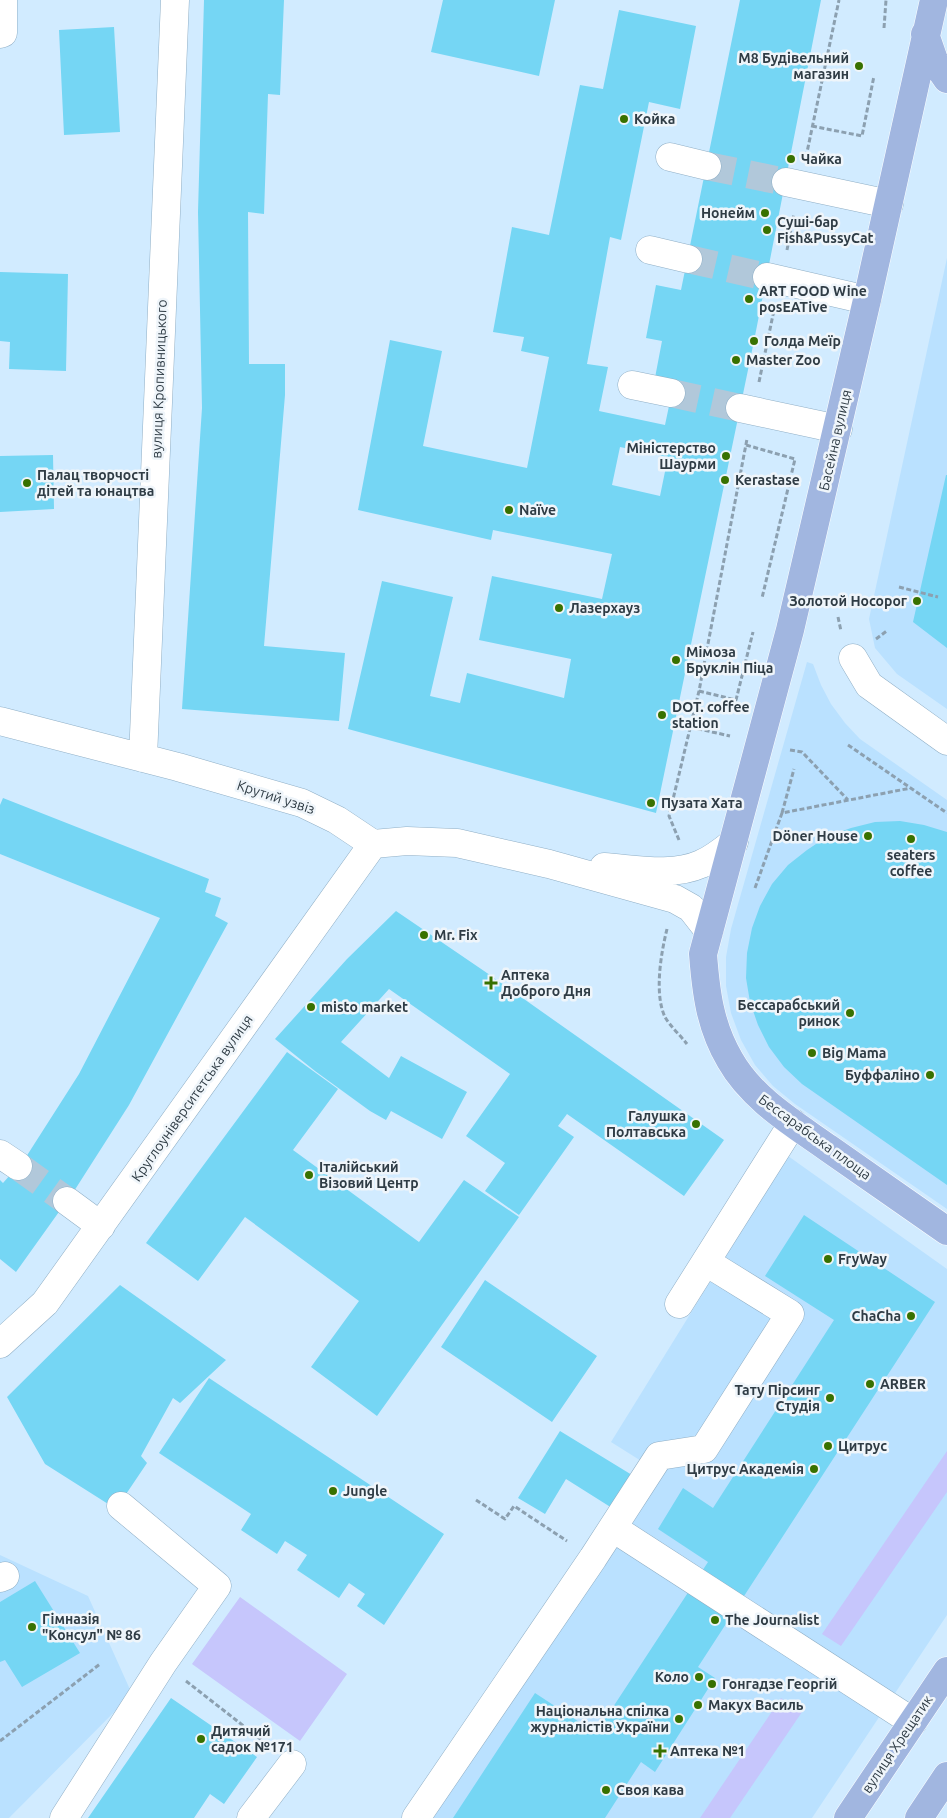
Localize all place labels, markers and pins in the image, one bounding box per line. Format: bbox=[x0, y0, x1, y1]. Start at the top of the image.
place label: М8 Будівельний магазин bbox=[738, 50, 849, 82]
marker: М8 Будівельний магазин bbox=[853, 60, 865, 72]
place label: Койка bbox=[634, 111, 675, 127]
marker: Койка bbox=[618, 113, 630, 125]
place label: Чайка bbox=[801, 151, 842, 167]
marker: Чайка bbox=[785, 153, 797, 165]
place label: Нонейм bbox=[701, 205, 755, 221]
marker: Нонейм bbox=[759, 207, 771, 219]
place label: Суші-бар Fish&PussyCat bbox=[777, 214, 874, 246]
marker: Суші-бар Fish&PussyCat bbox=[761, 224, 773, 236]
place label: ART FOOD Wine posEATive bbox=[759, 283, 867, 315]
marker: ART FOOD Wine posEATive bbox=[743, 293, 755, 305]
place label: Голда Меїр bbox=[764, 333, 841, 349]
marker: Голда Меїр bbox=[748, 335, 760, 347]
place label: Master Zoo bbox=[746, 352, 821, 368]
marker: Master Zoo bbox=[730, 354, 742, 366]
place label: Міністерство Шаурми bbox=[626, 440, 716, 472]
marker: Міністерство Шаурми bbox=[720, 450, 732, 462]
place label: Палац творчості дітей та юнацтва bbox=[37, 467, 154, 499]
place label: Kerastase bbox=[735, 472, 800, 488]
marker: Kerastase bbox=[719, 474, 731, 486]
marker: Палац творчості дітей та юнацтва bbox=[21, 477, 33, 489]
place label: Naïve bbox=[519, 502, 556, 518]
marker: Naïve bbox=[503, 504, 515, 516]
place label: Золотой Носорог bbox=[789, 593, 908, 609]
marker: Золотой Носорог bbox=[911, 595, 923, 607]
place label: Лазерхауз bbox=[569, 600, 640, 616]
marker: Лазерхауз bbox=[553, 602, 565, 614]
place label: Мімоза Бруклін Піца bbox=[686, 644, 773, 676]
marker: Мімоза Бруклін Піца bbox=[670, 654, 682, 666]
place label: DOT. coffee station bbox=[672, 699, 750, 731]
marker: DOT. coffee station bbox=[656, 709, 668, 721]
place label: Пузата Хата bbox=[661, 795, 743, 811]
marker: Пузата Хата bbox=[645, 797, 657, 809]
place label: Döner House bbox=[773, 828, 858, 844]
marker: Döner House bbox=[862, 830, 874, 842]
marker: seaters coffee bbox=[905, 833, 917, 845]
place label: seaters coffee bbox=[887, 847, 936, 879]
place label: Mr. Fix bbox=[434, 927, 478, 943]
marker: Mr. Fix bbox=[418, 929, 430, 941]
place label: Аптека Доброго Дня bbox=[501, 967, 591, 999]
marker: Аптека Доброго Дня bbox=[485, 977, 497, 989]
place label: Бессарабський ринок bbox=[738, 997, 840, 1029]
place label: misto market bbox=[321, 999, 408, 1015]
marker: misto market bbox=[305, 1001, 317, 1013]
marker: Бессарабський ринок bbox=[844, 1007, 856, 1019]
place label: Big Mama bbox=[822, 1045, 886, 1061]
marker: Big Mama bbox=[806, 1047, 818, 1059]
place label: Буффаліно bbox=[845, 1067, 920, 1083]
marker: Буффаліно bbox=[924, 1069, 936, 1081]
place label: Галушка Полтавська bbox=[606, 1108, 686, 1140]
marker: Галушка Полтавська bbox=[690, 1118, 702, 1130]
place label: Італійський Візовий Центр bbox=[319, 1159, 419, 1191]
marker: Італійський Візовий Центр bbox=[303, 1169, 315, 1181]
place label: FryWay bbox=[838, 1251, 887, 1267]
marker: FryWay bbox=[822, 1253, 834, 1265]
place label: ChaCha bbox=[852, 1308, 901, 1324]
marker: ChaCha bbox=[905, 1310, 917, 1322]
place label: ARBER bbox=[880, 1376, 926, 1392]
marker: ARBER bbox=[864, 1378, 876, 1390]
place label: Тату Пірсинг Студія bbox=[735, 1382, 821, 1414]
marker: Тату Пірсинг Студія bbox=[824, 1392, 836, 1404]
place label: Цитрус bbox=[838, 1438, 887, 1454]
marker: Цитрус bbox=[822, 1440, 834, 1452]
place label: Цитрус Академія bbox=[687, 1461, 804, 1477]
marker: Цитрус Академія bbox=[808, 1463, 820, 1475]
place label: Jungle bbox=[343, 1483, 387, 1499]
marker: Jungle bbox=[327, 1485, 339, 1497]
place label: Гімназія "Консул" № 86 bbox=[42, 1611, 141, 1643]
place label: The Journalist bbox=[725, 1612, 819, 1628]
marker: The Journalist bbox=[709, 1614, 721, 1626]
marker: Гімназія "Консул" № 86 bbox=[26, 1621, 38, 1633]
place label: Коло bbox=[655, 1669, 689, 1685]
marker: Коло bbox=[693, 1671, 705, 1683]
place label: Гонгадзе Георгій bbox=[722, 1676, 837, 1692]
marker: Гонгадзе Георгій bbox=[706, 1678, 718, 1690]
place label: Макух Василь bbox=[708, 1697, 804, 1713]
marker: Макух Василь bbox=[692, 1699, 704, 1711]
place label: Національна спілка журналістів України bbox=[530, 1703, 669, 1735]
marker: Національна спілка журналістів України bbox=[673, 1713, 685, 1725]
place label: Дитячий садок №171 bbox=[211, 1723, 294, 1755]
marker: Дитячий садок №171 bbox=[195, 1733, 207, 1745]
place label: Аптека №1 bbox=[670, 1743, 746, 1759]
marker: Аптека №1 bbox=[654, 1745, 666, 1757]
place label: Своя кава bbox=[616, 1782, 684, 1798]
marker: Своя кава bbox=[600, 1784, 612, 1796]

